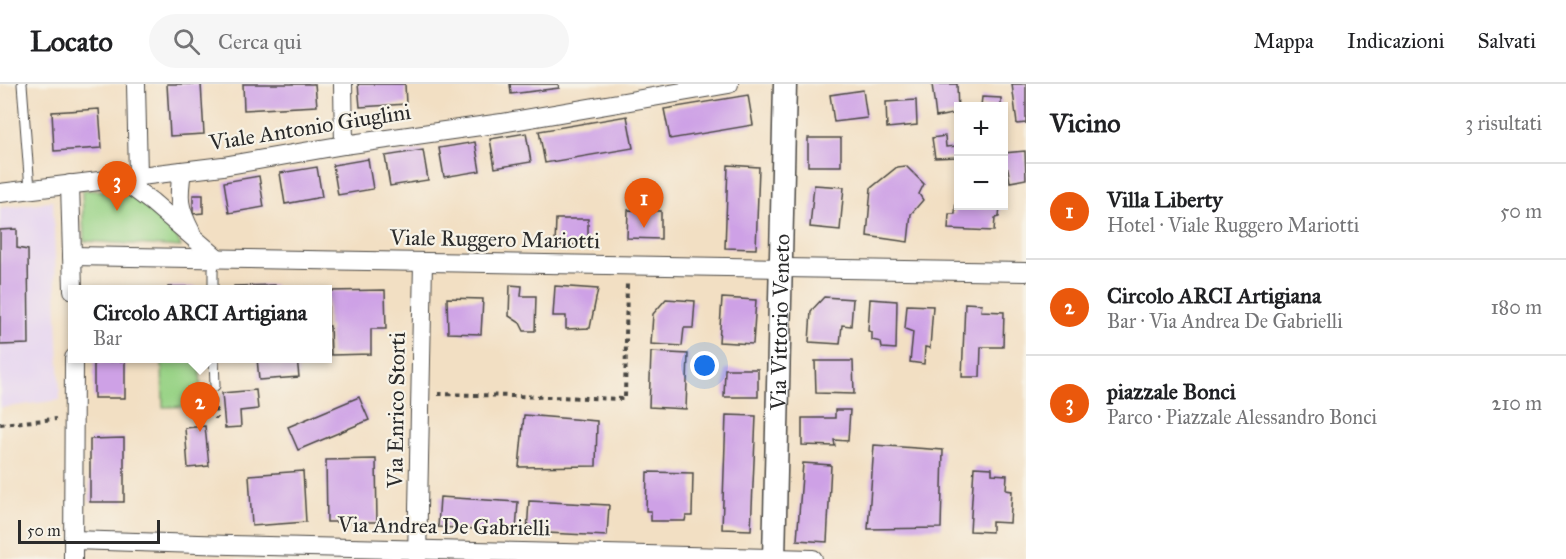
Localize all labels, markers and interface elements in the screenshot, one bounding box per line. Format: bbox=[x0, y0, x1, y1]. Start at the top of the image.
search box bbox=[149, 14, 569, 68]
text: Locato bbox=[30, 24, 113, 59]
icon: search bbox=[170, 25, 203, 58]
text: Cerca qui bbox=[218, 28, 302, 55]
text: Mappa bbox=[1254, 28, 1314, 54]
text: Indicazioni bbox=[1347, 28, 1445, 54]
text: Salvati bbox=[1478, 28, 1536, 54]
street label: Viale Antonio Giuglini bbox=[206, 98, 413, 156]
map controls bbox=[954, 102, 1008, 210]
button: + bbox=[954, 102, 1008, 156]
text: Vicino bbox=[1050, 107, 1121, 139]
text: 3 risultati bbox=[1465, 111, 1542, 135]
button: − bbox=[954, 156, 1008, 210]
pin: 3 bbox=[98, 162, 136, 211]
pin: 1 bbox=[624, 178, 664, 228]
text: Villa Liberty bbox=[1107, 186, 1223, 213]
text: 1 bbox=[1066, 199, 1073, 223]
text: 50 m bbox=[1500, 199, 1542, 223]
text: Hotel · Viale Ruggero Mariotti bbox=[1107, 213, 1359, 237]
street label: Viale Ruggero Mariotti bbox=[389, 224, 600, 254]
street label: Via Vittorio Veneto bbox=[764, 233, 795, 412]
text: Circolo ARCI Artigiana bbox=[1107, 282, 1321, 309]
popup bbox=[68, 285, 332, 363]
text: 2 bbox=[1065, 295, 1074, 319]
text: 180 m bbox=[1491, 295, 1542, 319]
text: Circolo ARCI Artigiana bbox=[93, 299, 307, 326]
text: Bar · Via Andrea De Gabrielli bbox=[1107, 309, 1343, 333]
text: Bar bbox=[93, 326, 122, 350]
street label: Via Enrico Storti bbox=[381, 332, 411, 489]
your location bbox=[690, 351, 719, 380]
text: piazzale Bonci bbox=[1107, 378, 1236, 405]
pin: 2 bbox=[180, 382, 220, 432]
text: 3 bbox=[1066, 391, 1074, 415]
text: 210 m bbox=[1492, 391, 1542, 415]
text: Parco · Piazzale Alessandro Bonci bbox=[1107, 405, 1377, 429]
street label: Via Andrea De Gabrielli bbox=[336, 511, 551, 541]
scale bar bbox=[18, 517, 160, 544]
text: 50 m bbox=[27, 521, 61, 540]

